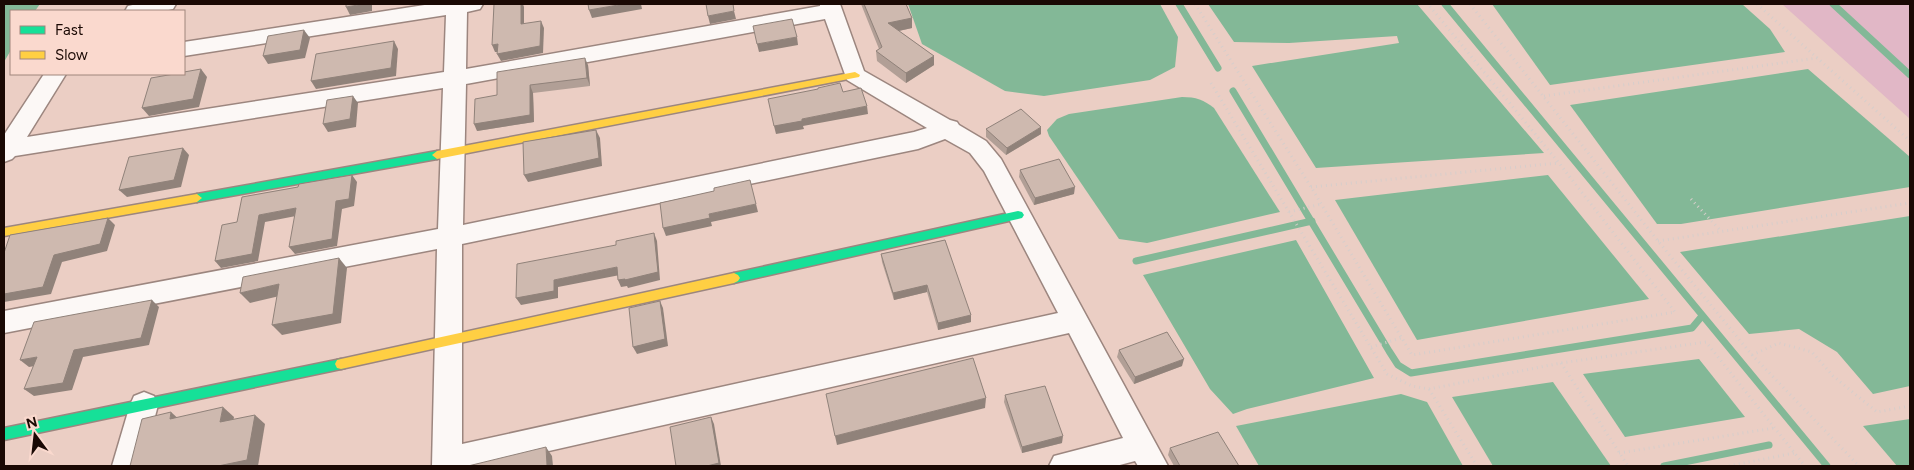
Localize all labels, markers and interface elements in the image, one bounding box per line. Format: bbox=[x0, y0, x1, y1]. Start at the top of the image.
legend bbox=[10, 10, 185, 75]
text: Fast bbox=[55, 21, 84, 39]
text: Slow bbox=[55, 46, 88, 64]
north arrow bbox=[10, 410, 60, 460]
text: N bbox=[24, 413, 39, 433]

